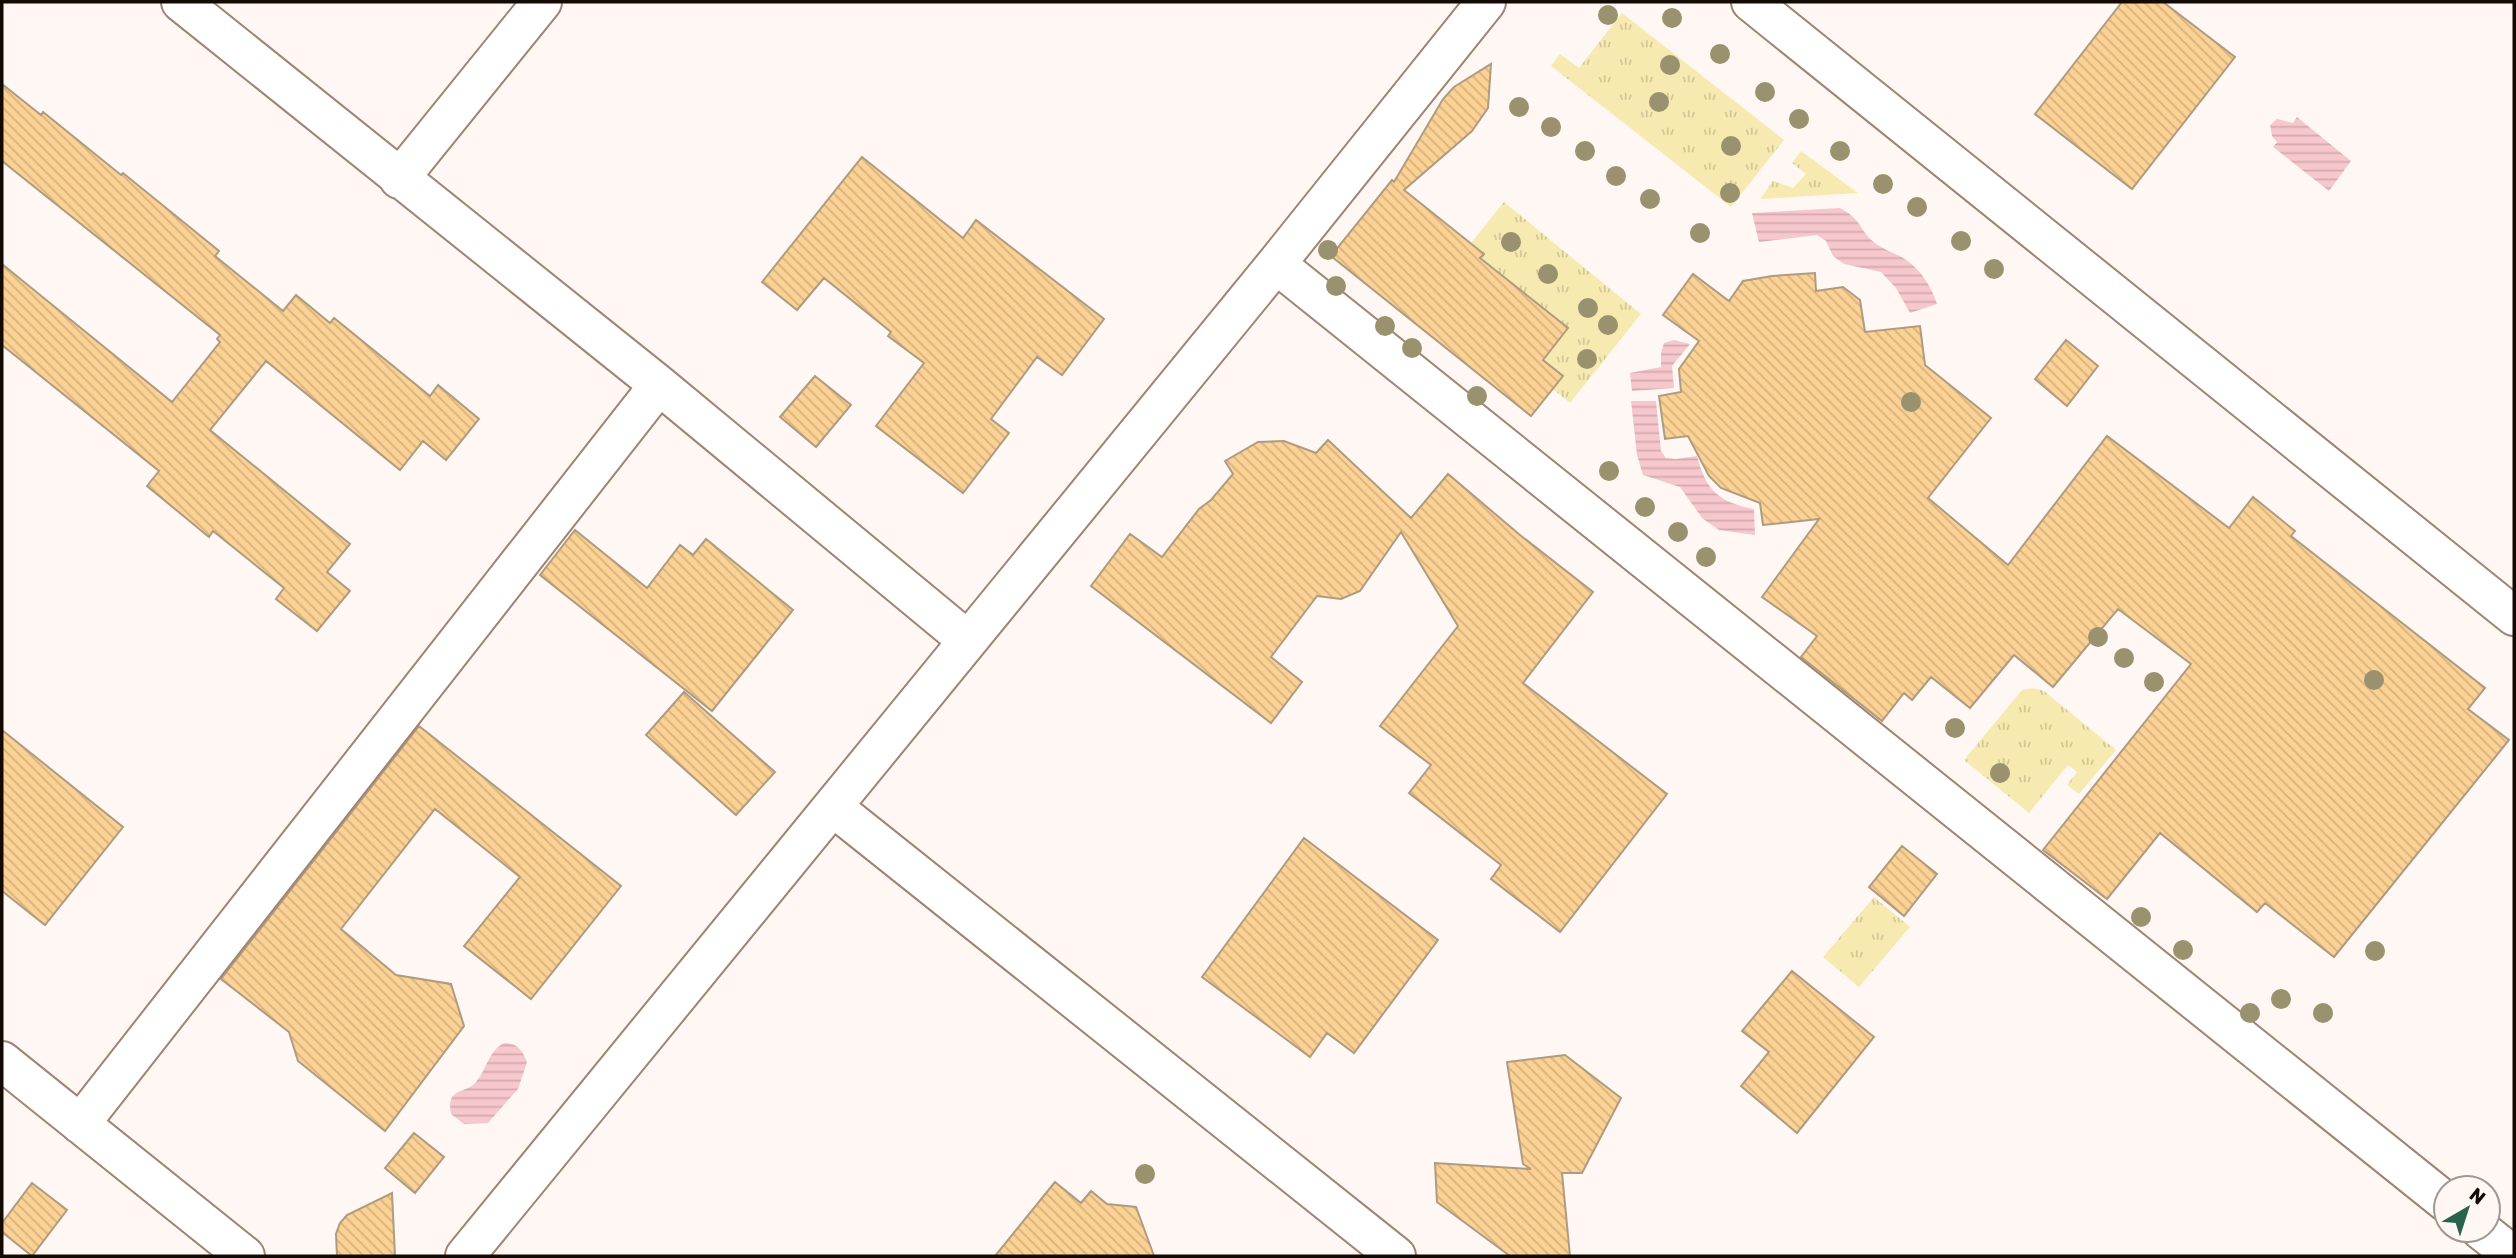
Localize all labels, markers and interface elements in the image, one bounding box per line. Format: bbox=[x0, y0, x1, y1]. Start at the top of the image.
north arrow bbox=[2432, 1174, 2502, 1244]
text: N bbox=[2465, 1183, 2490, 1209]

